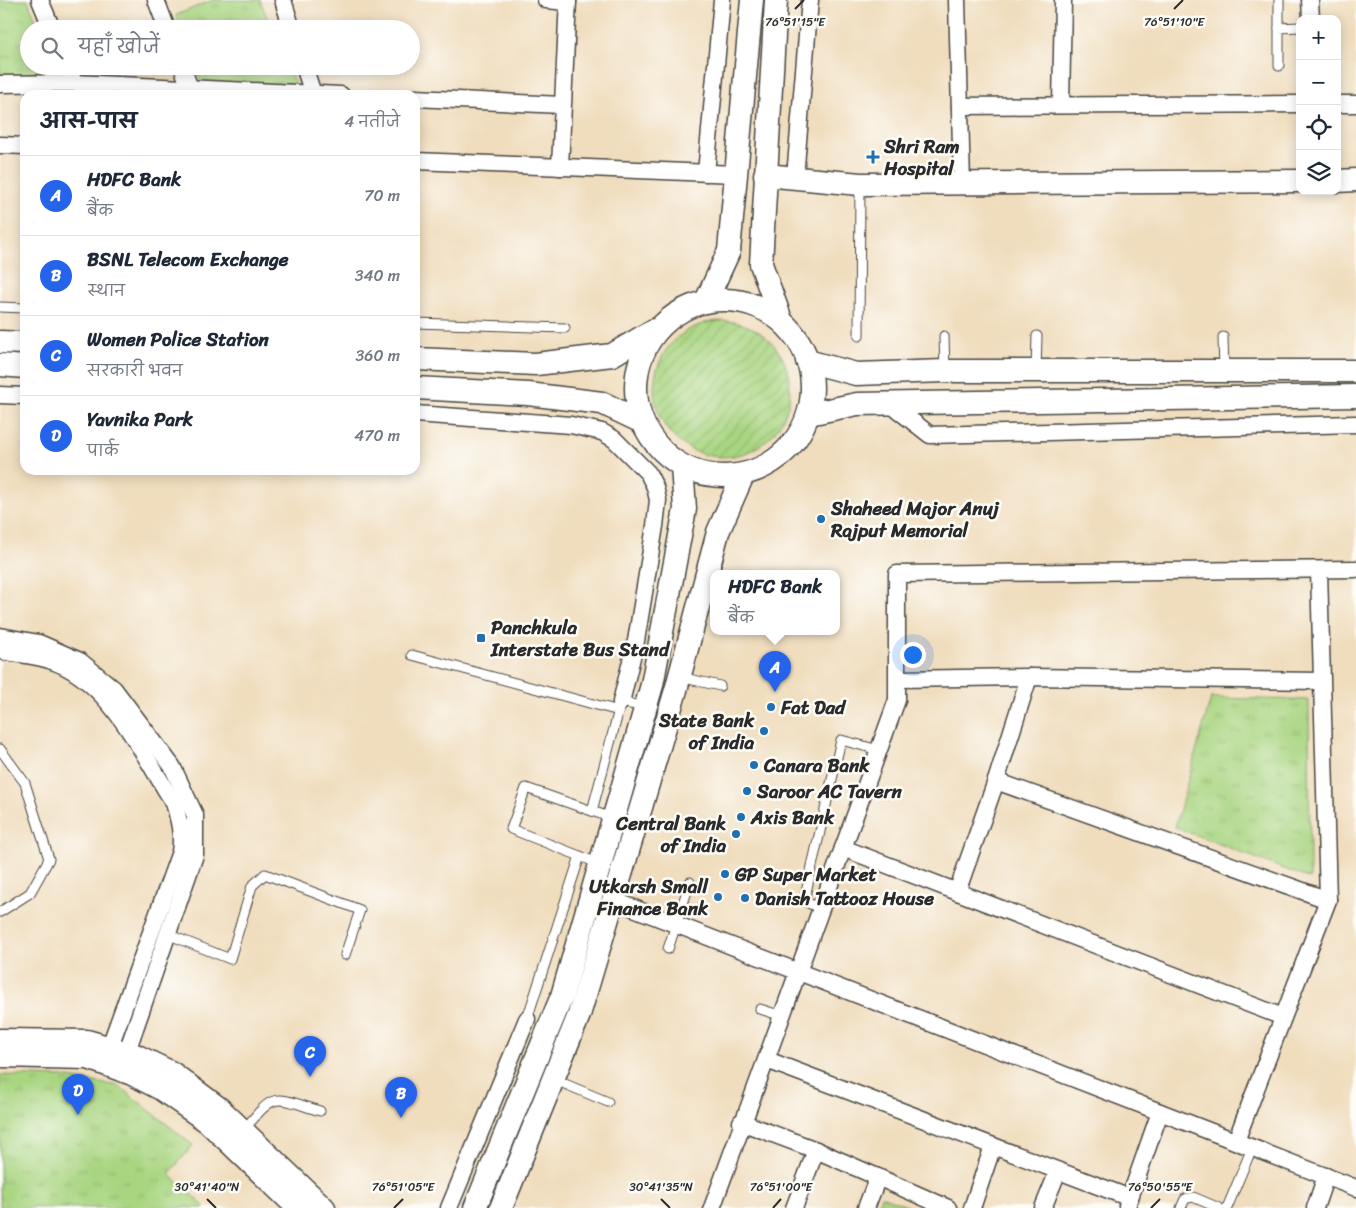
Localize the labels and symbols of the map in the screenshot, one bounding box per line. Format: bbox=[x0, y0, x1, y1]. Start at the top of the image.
text: 76°51'15"E bbox=[765, 11, 826, 33]
text: 76°51'10"E bbox=[1144, 11, 1205, 33]
place label: Shri Ram Hospital bbox=[883, 130, 960, 185]
marker: Shri Ram Hospital bbox=[866, 150, 880, 164]
place label: Shaheed Major Anuj Rajput Memorial bbox=[830, 492, 1000, 547]
marker: Shaheed Major Anuj Rajput Memorial bbox=[815, 513, 827, 525]
place label: Panchkula Interstate Bus Stand bbox=[490, 611, 671, 666]
marker: Panchkula Interstate Bus Stand bbox=[475, 632, 487, 644]
your location bbox=[900, 642, 926, 668]
pin: A bbox=[759, 651, 791, 692]
place label: Fat Dad bbox=[780, 691, 847, 724]
marker: Fat Dad bbox=[765, 701, 777, 713]
place label: State Bank of India bbox=[658, 704, 755, 759]
marker: State Bank of India bbox=[758, 725, 770, 737]
place label: Canara Bank bbox=[763, 749, 870, 782]
marker: Canara Bank bbox=[748, 759, 760, 771]
place label: Saroor AC Tavern bbox=[756, 775, 903, 808]
marker: Saroor AC Tavern bbox=[741, 785, 753, 797]
place label: Axis Bank bbox=[750, 801, 835, 834]
place label: Central Bank of India bbox=[615, 807, 726, 862]
marker: Axis Bank bbox=[735, 811, 747, 823]
marker: Central Bank of India bbox=[730, 828, 742, 840]
place label: GP Super Market bbox=[734, 858, 877, 891]
marker: GP Super Market bbox=[719, 868, 731, 880]
place label: Utkarsh Small Finance Bank bbox=[589, 870, 710, 925]
place label: Danish Tattooz House bbox=[755, 882, 934, 915]
marker: Utkarsh Small Finance Bank bbox=[712, 891, 724, 903]
marker: Danish Tattooz House bbox=[739, 892, 751, 904]
pin: C bbox=[294, 1036, 326, 1077]
pin: D bbox=[62, 1074, 94, 1115]
pin: B bbox=[385, 1077, 417, 1118]
text: 30°41'40"N bbox=[175, 1176, 240, 1198]
text: 76°51'05"E bbox=[372, 1176, 435, 1198]
text: 30°41'35"N bbox=[629, 1176, 694, 1198]
text: 76°51'00"E bbox=[750, 1176, 814, 1198]
text: 76°50'55"E bbox=[1128, 1176, 1194, 1198]

